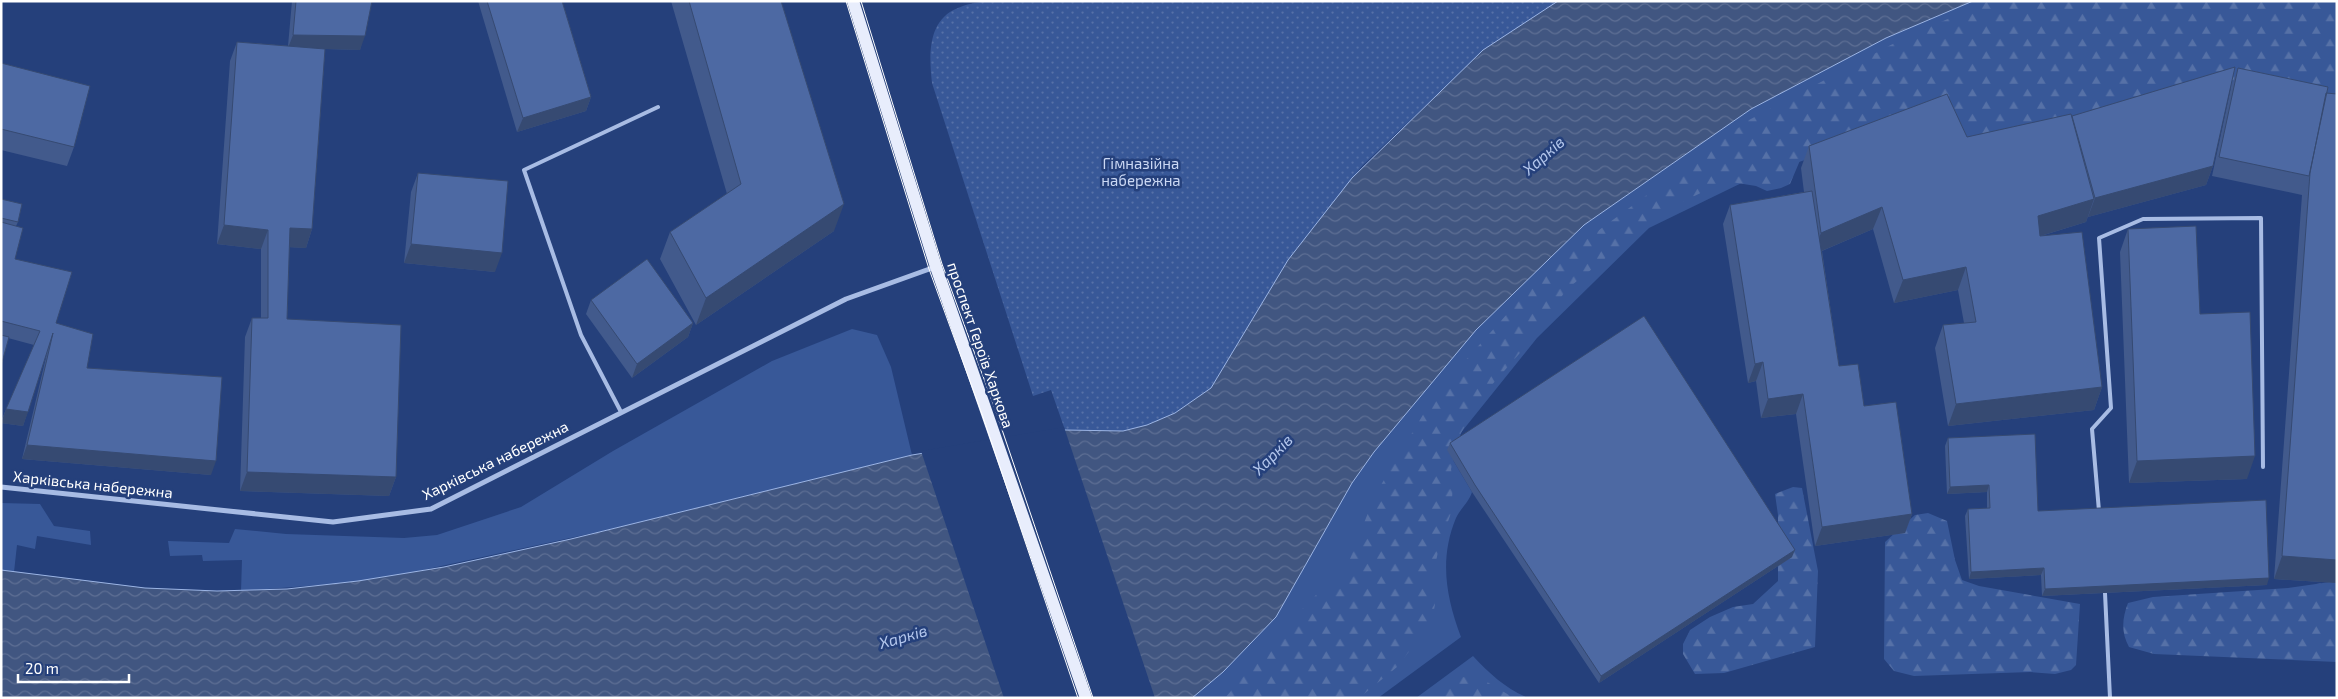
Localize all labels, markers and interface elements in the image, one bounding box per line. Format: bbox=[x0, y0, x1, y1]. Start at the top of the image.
water label: Харків bbox=[1517, 132, 1568, 179]
park label: Гімназійна набережна bbox=[1101, 154, 1181, 189]
street label: проспект Героїв Харкова bbox=[944, 260, 1018, 430]
street label: Харківська набережна bbox=[419, 417, 571, 503]
water label: Харків bbox=[1247, 430, 1296, 479]
street label: Харківська набережна bbox=[12, 467, 174, 501]
water label: Харків bbox=[876, 620, 929, 652]
scale bar bbox=[18, 652, 129, 684]
text: 20 m bbox=[25, 659, 59, 677]

